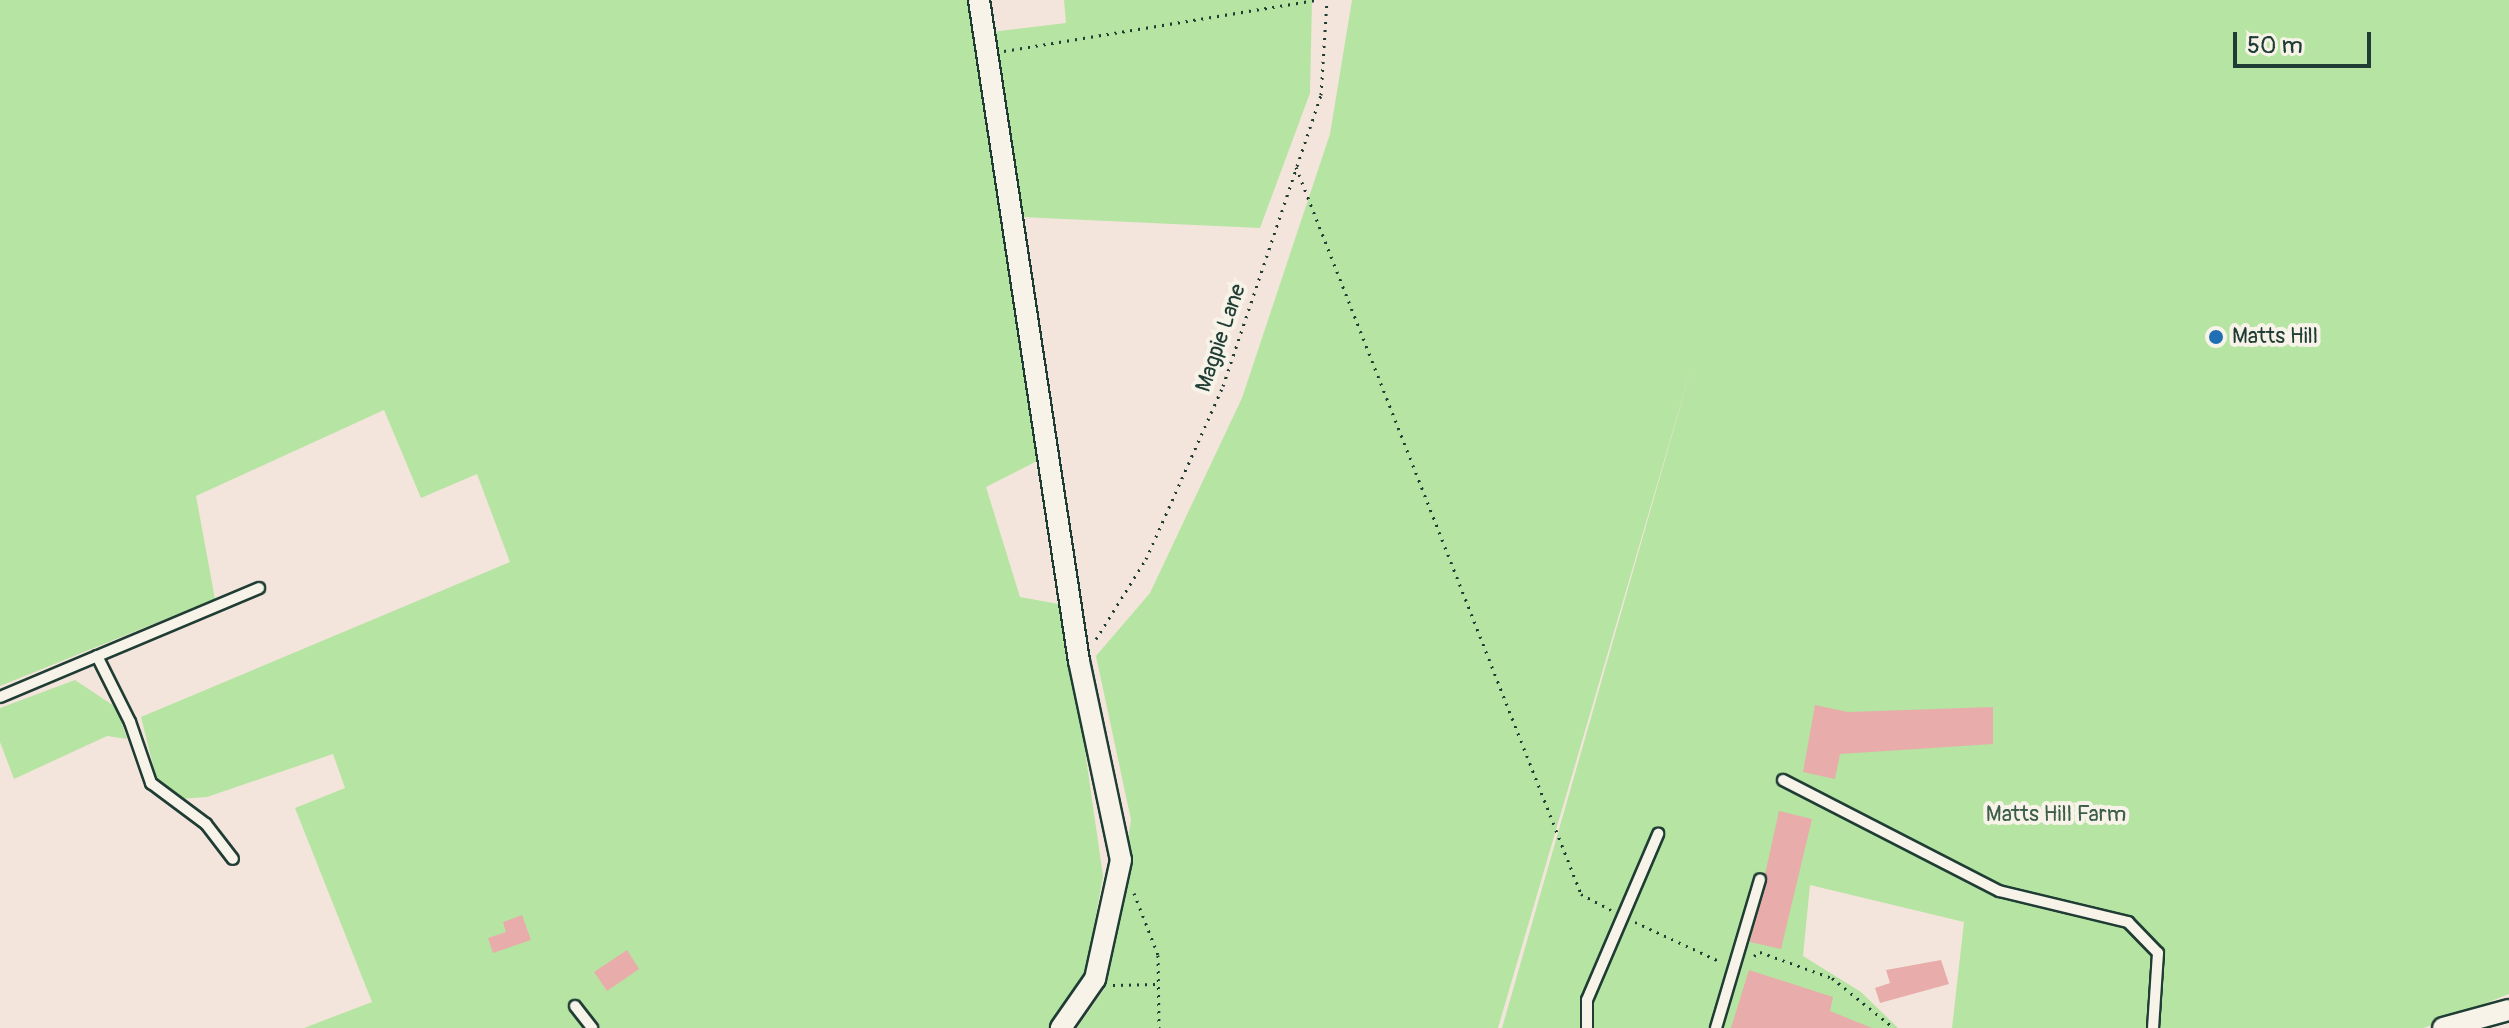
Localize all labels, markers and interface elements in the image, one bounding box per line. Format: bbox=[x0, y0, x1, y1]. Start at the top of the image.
scale bar bbox=[2237, 16, 2375, 66]
text: 50 m bbox=[2247, 31, 2303, 60]
street label: Magpie Lane bbox=[1190, 281, 1252, 395]
place label: Matts Hill bbox=[2232, 324, 2318, 350]
marker: Matts Hill bbox=[2207, 328, 2225, 346]
park label: Matts Hill Farm bbox=[1986, 802, 2126, 828]

